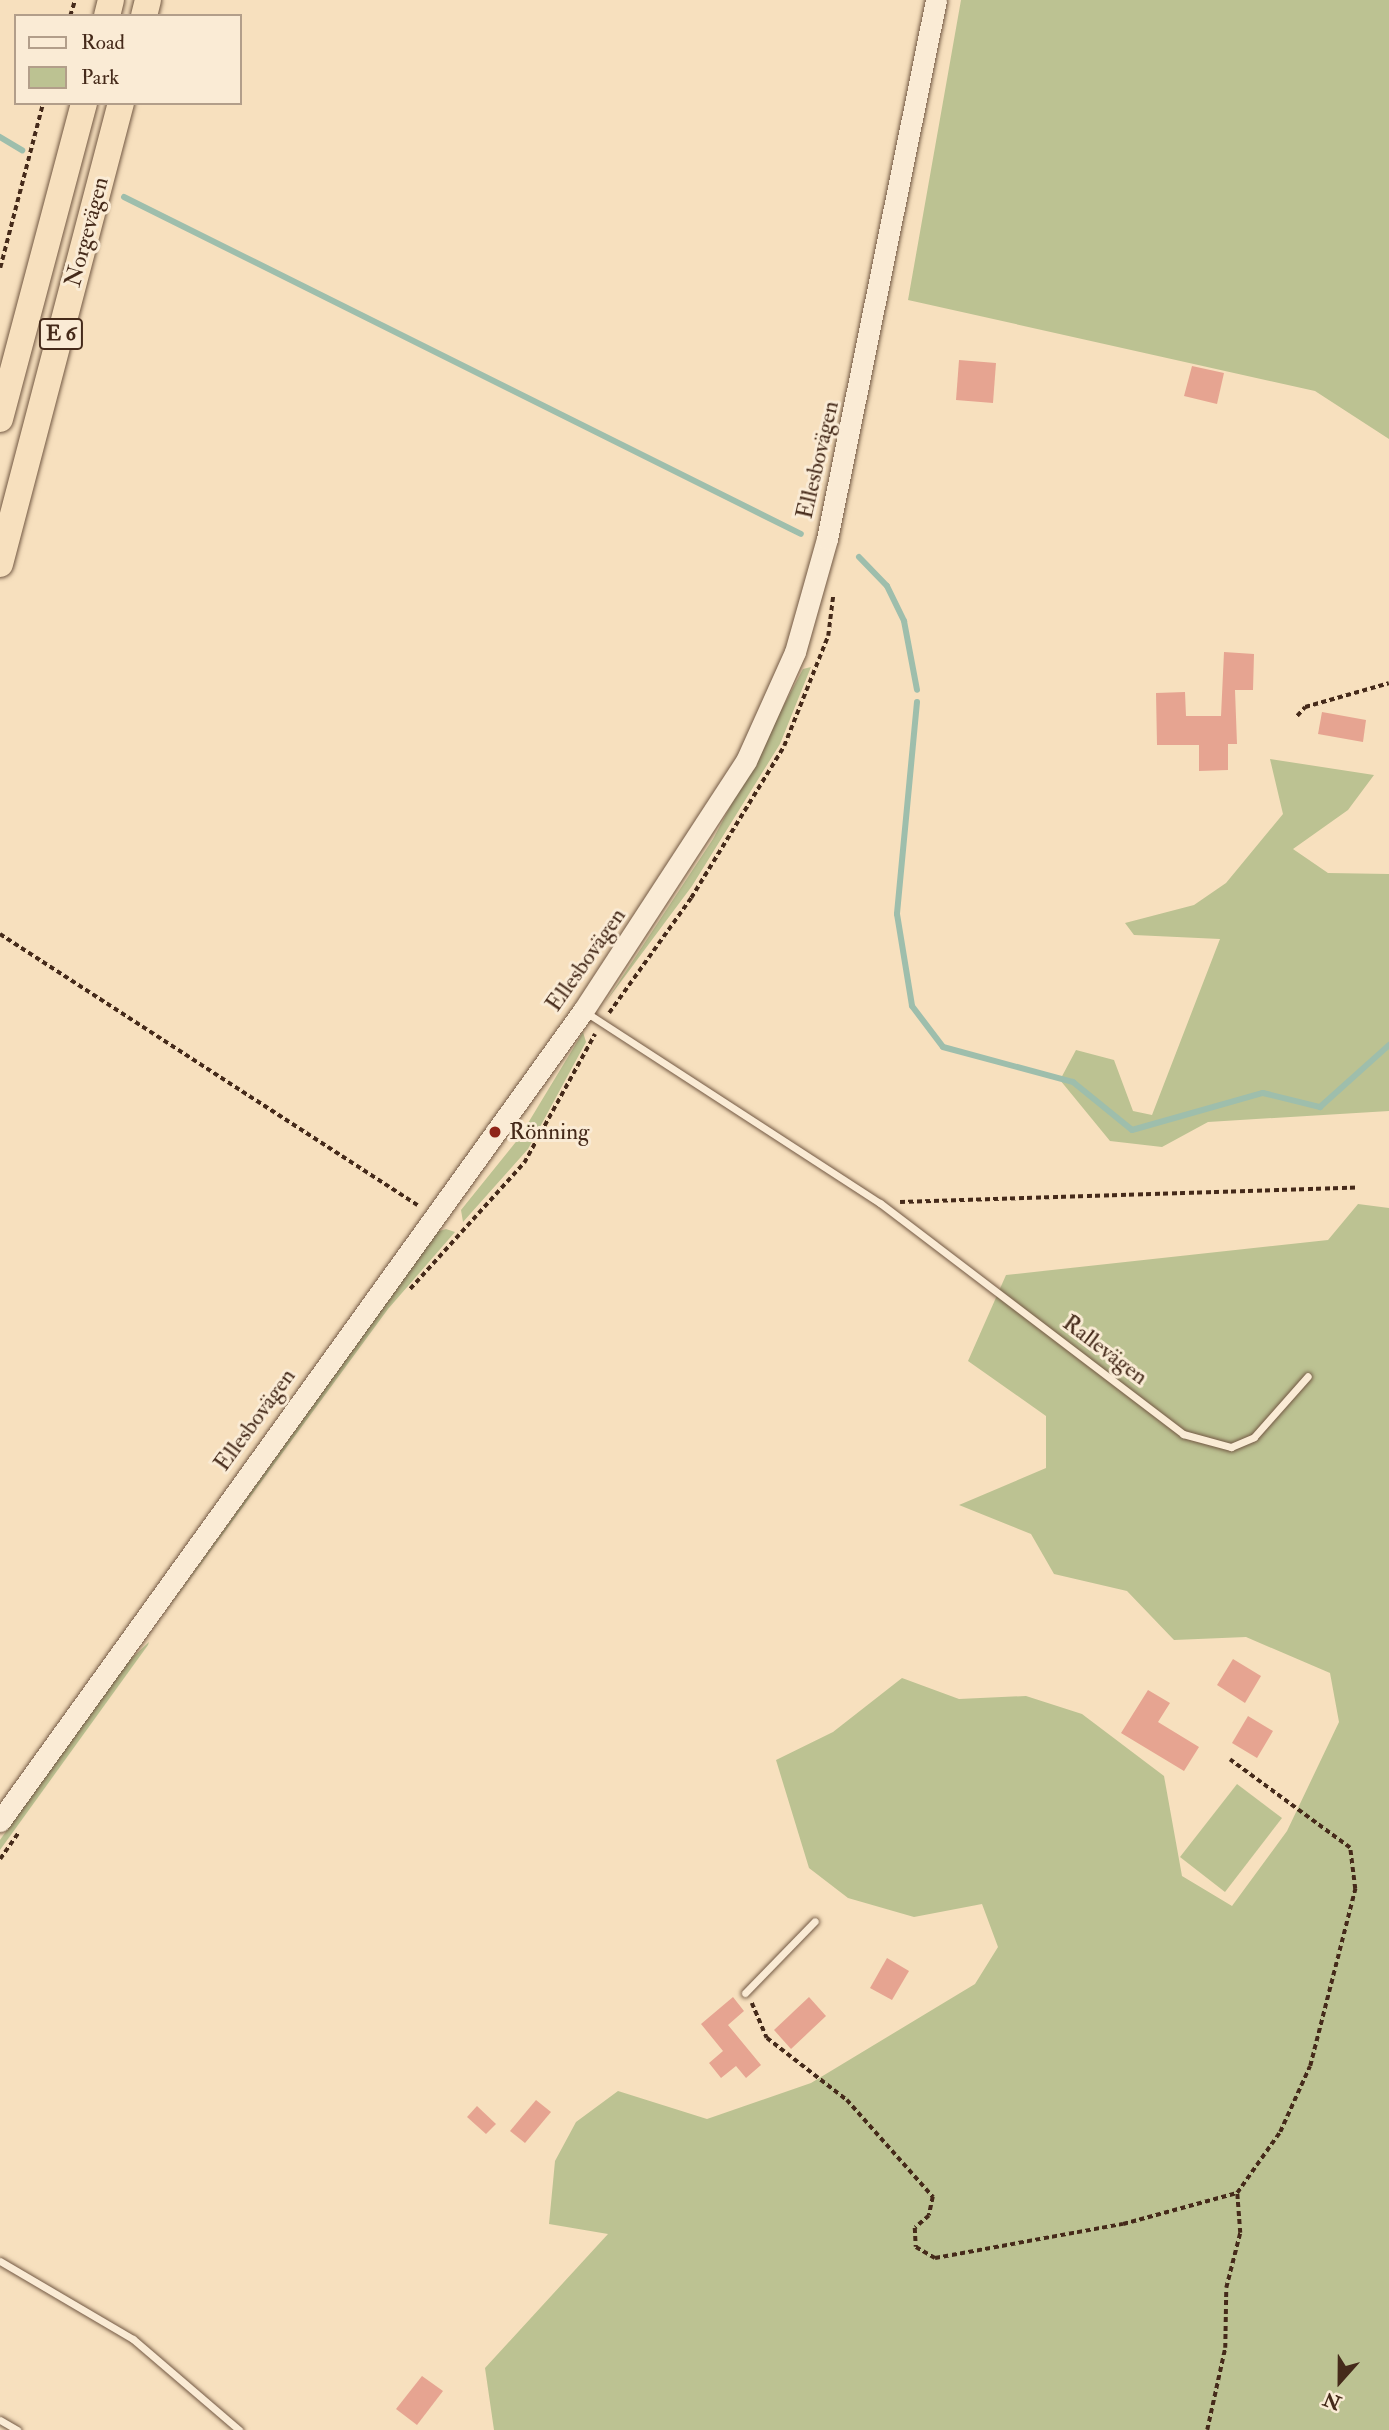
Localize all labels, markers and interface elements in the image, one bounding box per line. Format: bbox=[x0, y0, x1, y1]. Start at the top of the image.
legend bbox=[14, 14, 242, 105]
text: Road bbox=[81, 29, 125, 56]
text: Park bbox=[81, 64, 119, 91]
street label: Norgevägen bbox=[59, 174, 115, 290]
road number: E 6 bbox=[38, 316, 84, 352]
street label: Ellesbovägen bbox=[791, 398, 845, 522]
street label: Ellesbovägen bbox=[540, 903, 632, 1017]
place label: Rönning bbox=[509, 1118, 589, 1146]
marker: Rönning bbox=[487, 1124, 503, 1140]
street label: Rallevägen bbox=[1057, 1309, 1153, 1391]
street label: Ellesbovägen bbox=[209, 1363, 301, 1477]
north arrow bbox=[1305, 2346, 1375, 2416]
text: N bbox=[1320, 2386, 1345, 2415]

